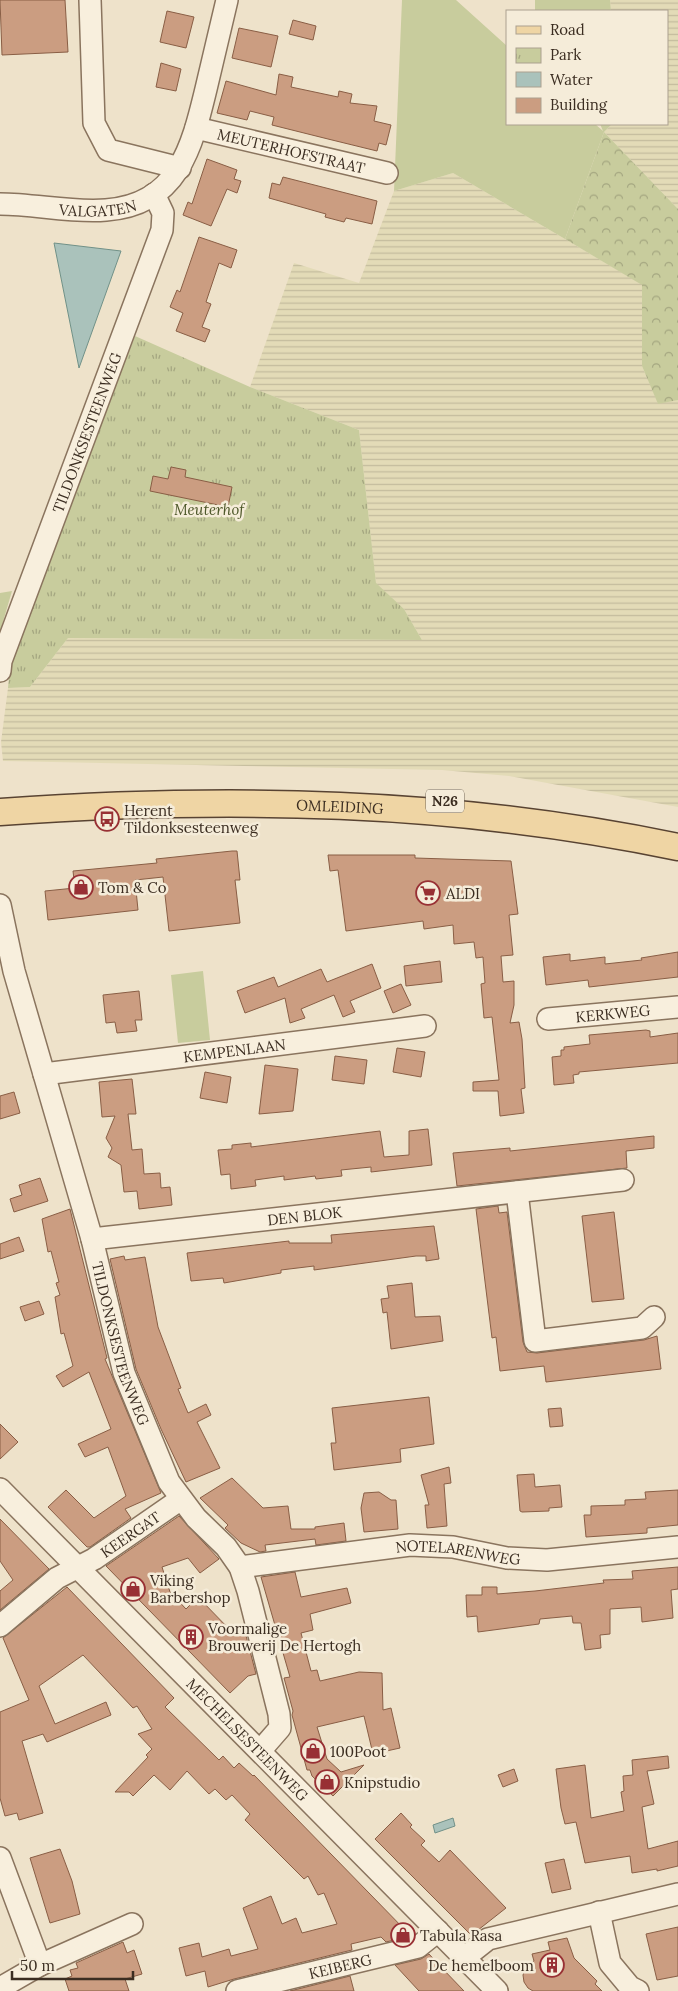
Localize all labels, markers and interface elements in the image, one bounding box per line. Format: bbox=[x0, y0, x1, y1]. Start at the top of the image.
legend bbox=[506, 10, 668, 125]
text: Road bbox=[550, 20, 585, 39]
text: Park bbox=[550, 45, 581, 64]
text: Water bbox=[550, 70, 593, 89]
text: Building bbox=[550, 95, 608, 114]
street label: MEUTERHOFSTRAAT bbox=[216, 124, 368, 177]
street label: VALGATEN bbox=[57, 195, 139, 220]
street label: TILDONKSESTEENWEG bbox=[48, 349, 125, 515]
park label: Meuterhof bbox=[174, 500, 245, 519]
road number: N26 bbox=[426, 789, 464, 812]
street label: OMLEIDING bbox=[296, 795, 385, 818]
place label: Herent Tildonksesteenweg bbox=[124, 801, 259, 837]
bus stop icon: Herent Tildonksesteenweg bbox=[94, 806, 120, 832]
shop icon: Tom & Co bbox=[68, 874, 94, 900]
place label: Tom & Co bbox=[98, 878, 167, 897]
supermarket icon: ALDI bbox=[415, 880, 441, 906]
place label: ALDI bbox=[445, 884, 480, 903]
street label: KERKWEG bbox=[575, 1000, 651, 1026]
street label: KEMPENLAAN bbox=[182, 1034, 287, 1066]
street label: DEN BLOK bbox=[266, 1202, 344, 1229]
street label: TILDONKSESTEENWEG bbox=[88, 1260, 154, 1428]
street label: KEERGAT bbox=[97, 1507, 164, 1561]
street label: NOTELARENWEG bbox=[394, 1535, 522, 1568]
place label: Viking Barbershop bbox=[149, 1571, 231, 1607]
shop icon: Viking Barbershop bbox=[120, 1576, 146, 1602]
place label: Voormalige Brouwerij De Hertogh bbox=[207, 1619, 361, 1655]
building icon: Voormalige Brouwerij De Hertogh bbox=[178, 1624, 204, 1650]
street label: MECHELSESTEENWEG bbox=[183, 1674, 313, 1805]
shop icon: 100Poot bbox=[300, 1738, 326, 1764]
place label: 100Poot bbox=[330, 1742, 387, 1761]
shop icon: Knipstudio bbox=[314, 1769, 340, 1795]
place label: Knipstudio bbox=[344, 1773, 420, 1792]
shop icon: Tabula Rasa bbox=[390, 1922, 416, 1948]
place label: Tabula Rasa bbox=[420, 1926, 503, 1945]
scale bar bbox=[12, 1948, 134, 1980]
street label: KEIBERG bbox=[307, 1949, 374, 1983]
building icon: De hemelboom bbox=[539, 1952, 565, 1978]
text: 50 m bbox=[20, 1956, 55, 1975]
place label: De hemelboom bbox=[428, 1956, 534, 1975]

